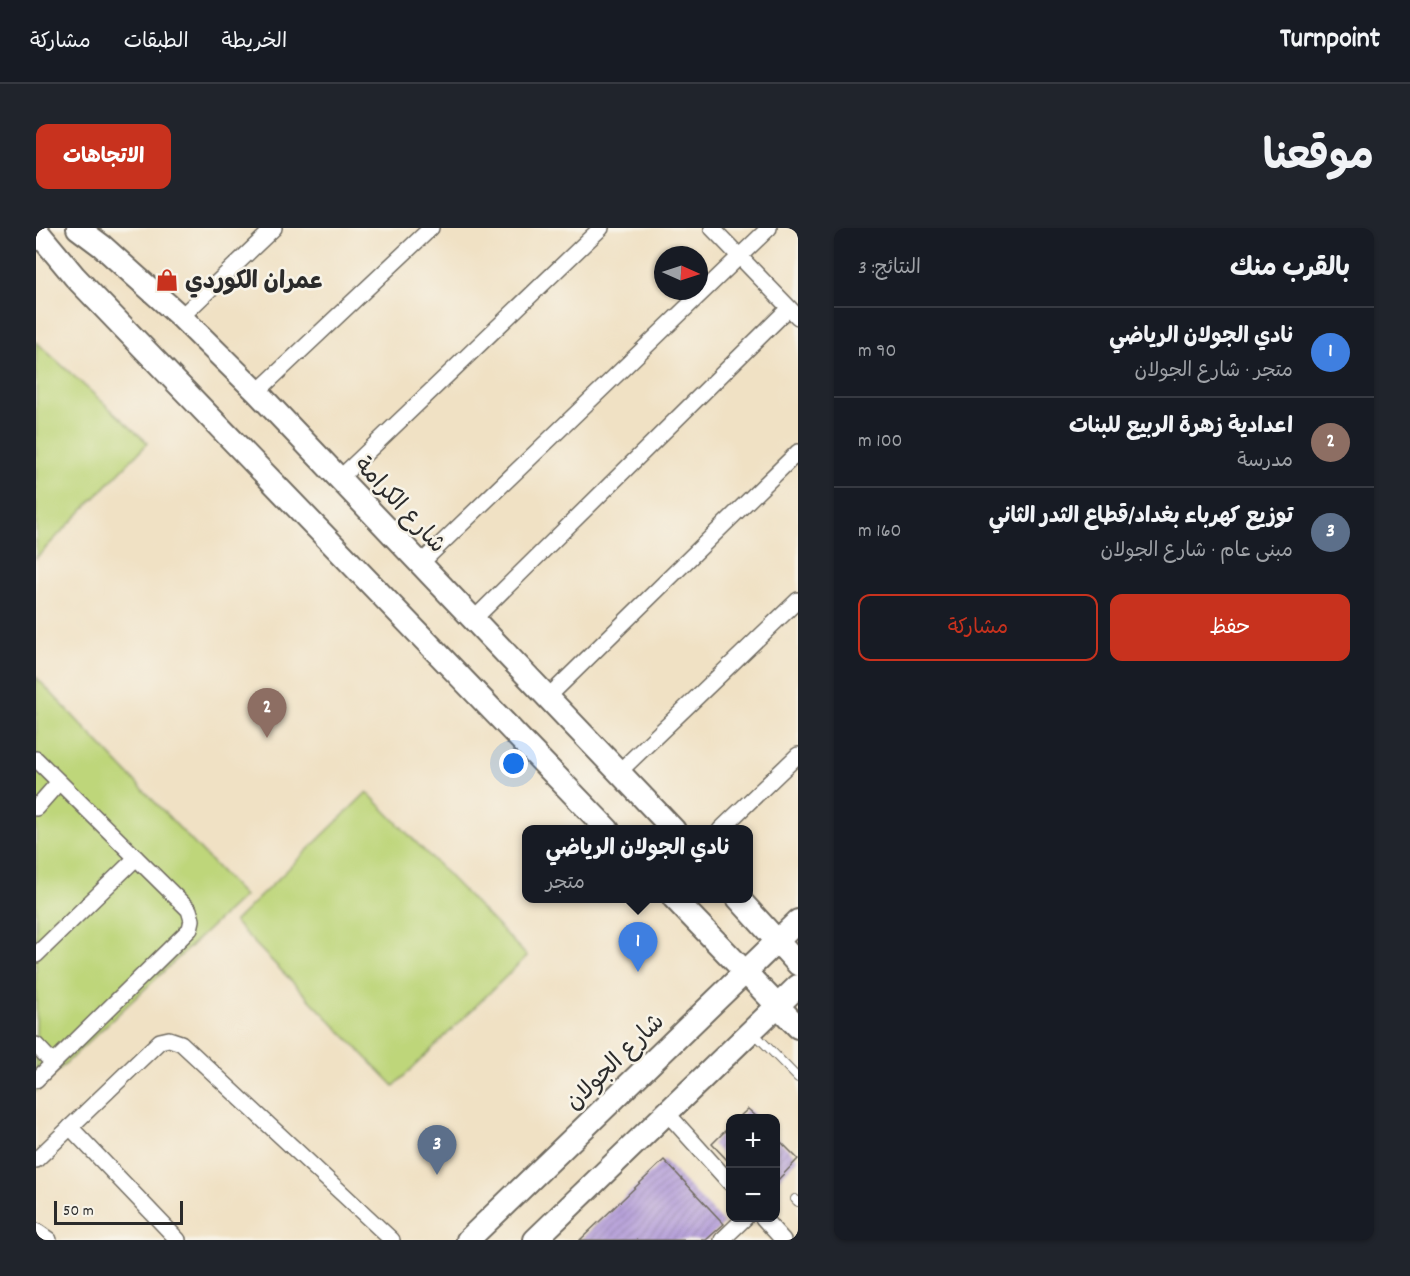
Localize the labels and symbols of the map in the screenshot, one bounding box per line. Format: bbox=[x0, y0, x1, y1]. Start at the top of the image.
north arrow bbox=[654, 246, 708, 300]
place label: عمران الكوردي bbox=[185, 266, 324, 300]
shop icon: عمران الكوردي bbox=[154, 267, 180, 293]
street label: شارع الكرامة bbox=[345, 450, 453, 562]
pin: 2 bbox=[248, 688, 286, 738]
your location bbox=[499, 749, 528, 778]
pin: 1 bbox=[618, 922, 658, 972]
street label: شارع الجولان bbox=[559, 1007, 673, 1119]
pin: 3 bbox=[418, 1126, 456, 1175]
scale bar bbox=[54, 1198, 183, 1226]

